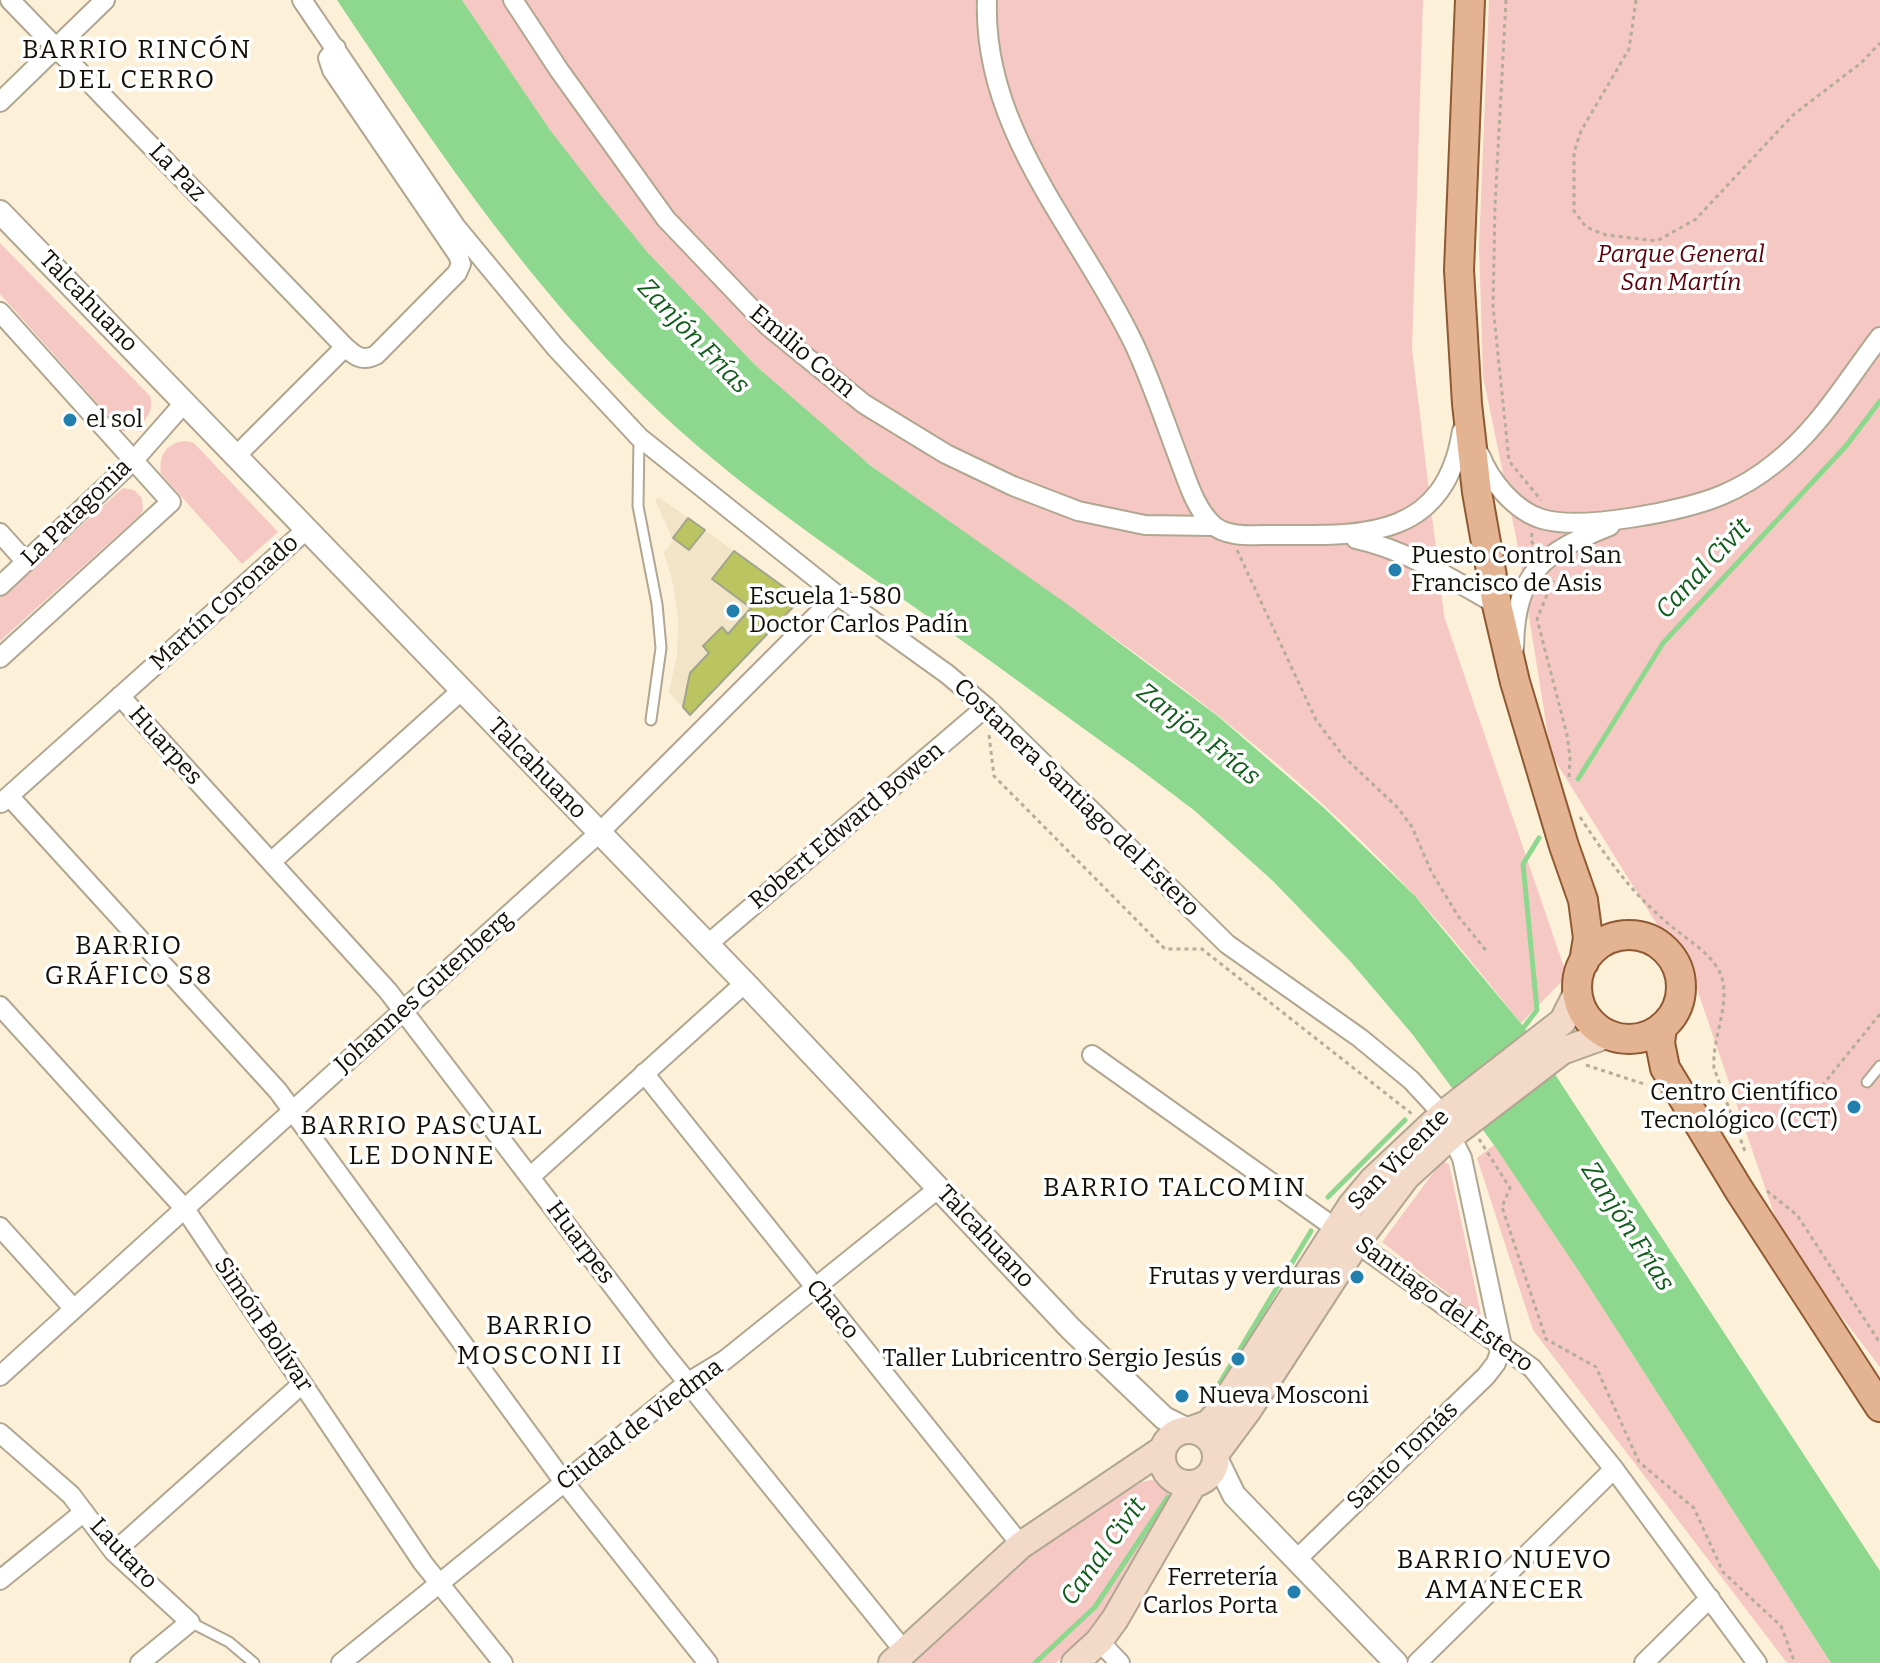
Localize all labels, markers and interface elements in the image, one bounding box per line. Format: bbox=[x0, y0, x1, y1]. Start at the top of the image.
district label: BARRIO RINCÓN DEL CERRO bbox=[22, 35, 252, 96]
street label: La Paz bbox=[143, 138, 211, 208]
park label: Parque General San Martín bbox=[1597, 241, 1765, 297]
street label: Talcahuano bbox=[33, 245, 143, 359]
water label: Zanjón Frías bbox=[630, 273, 756, 401]
street label: Emilio Com bbox=[743, 300, 861, 404]
place label: el sol bbox=[86, 406, 143, 434]
marker: el sol bbox=[61, 411, 79, 429]
street label: La Patagonia bbox=[16, 454, 138, 572]
water label: Canal Civit bbox=[1650, 512, 1758, 626]
street label: Martín Coronado bbox=[145, 529, 305, 677]
place label: Puesto Control San Francisco de Asis bbox=[1411, 542, 1622, 598]
marker: Puesto Control San Francisco de Asis bbox=[1386, 561, 1404, 579]
place label: Escuela 1-580 Doctor Carlos Padín bbox=[749, 583, 968, 639]
marker: Escuela 1-580 Doctor Carlos Padín bbox=[724, 602, 742, 620]
street label: Costanera Santiago del Estero bbox=[947, 673, 1205, 923]
water label: Zanjón Frías bbox=[1130, 677, 1266, 793]
street label: Huarpes bbox=[122, 701, 208, 791]
street label: Talcahuano bbox=[482, 712, 592, 826]
street label: Robert Edward Bowen bbox=[744, 736, 950, 916]
street label: Johannes Gutenberg bbox=[329, 905, 519, 1079]
district label: BARRIO GRÁFICO S8 bbox=[45, 931, 213, 992]
place label: Centro Científico Tecnológico (CCT) bbox=[1641, 1079, 1838, 1135]
marker: Centro Científico Tecnológico (CCT) bbox=[1845, 1098, 1863, 1116]
street label: San Vicente bbox=[1342, 1103, 1456, 1217]
district label: BARRIO PASCUAL LE DONNE bbox=[300, 1111, 544, 1172]
water label: Zanjón Frías bbox=[1574, 1156, 1680, 1298]
district label: BARRIO TALCOMIN bbox=[1043, 1173, 1307, 1205]
street label: Talcahuano bbox=[930, 1180, 1040, 1294]
street label: Huarpes bbox=[540, 1196, 620, 1290]
street label: Santiago del Estero bbox=[1349, 1231, 1539, 1379]
street label: Simón Bolívar bbox=[207, 1252, 319, 1398]
place label: Frutas y verduras bbox=[1148, 1263, 1341, 1291]
marker: Frutas y verduras bbox=[1348, 1268, 1366, 1286]
street label: Chaco bbox=[799, 1274, 865, 1346]
district label: BARRIO MOSCONI II bbox=[457, 1311, 623, 1372]
place label: Taller Lubricentro Sergio Jesús bbox=[882, 1345, 1222, 1373]
marker: Taller Lubricentro Sergio Jesús bbox=[1229, 1350, 1247, 1368]
street label: Ciudad de Viedma bbox=[551, 1353, 729, 1497]
place label: Nueva Mosconi bbox=[1198, 1382, 1369, 1410]
marker: Nueva Mosconi bbox=[1173, 1387, 1191, 1405]
street label: Santo Tomás bbox=[1341, 1396, 1465, 1516]
water label: Canal Civit bbox=[1054, 1492, 1154, 1612]
street label: Lautaro bbox=[83, 1513, 163, 1595]
district label: BARRIO NUEVO AMANECER bbox=[1397, 1545, 1613, 1606]
place label: Ferretería Carlos Porta bbox=[1143, 1564, 1278, 1620]
marker: Ferretería Carlos Porta bbox=[1285, 1583, 1303, 1601]

